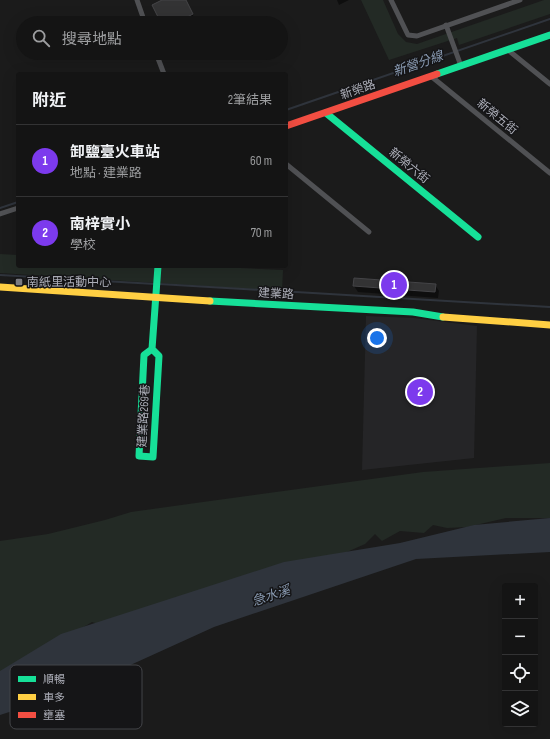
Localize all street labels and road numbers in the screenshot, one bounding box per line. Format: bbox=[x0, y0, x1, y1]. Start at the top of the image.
street label: 新榮路 bbox=[339, 77, 377, 103]
street label: 新榮五街 bbox=[474, 96, 520, 138]
street label: 新榮六街 bbox=[386, 145, 432, 187]
street label: 建業路 bbox=[258, 286, 294, 302]
street label: 建業路269巷 bbox=[135, 384, 153, 448]

